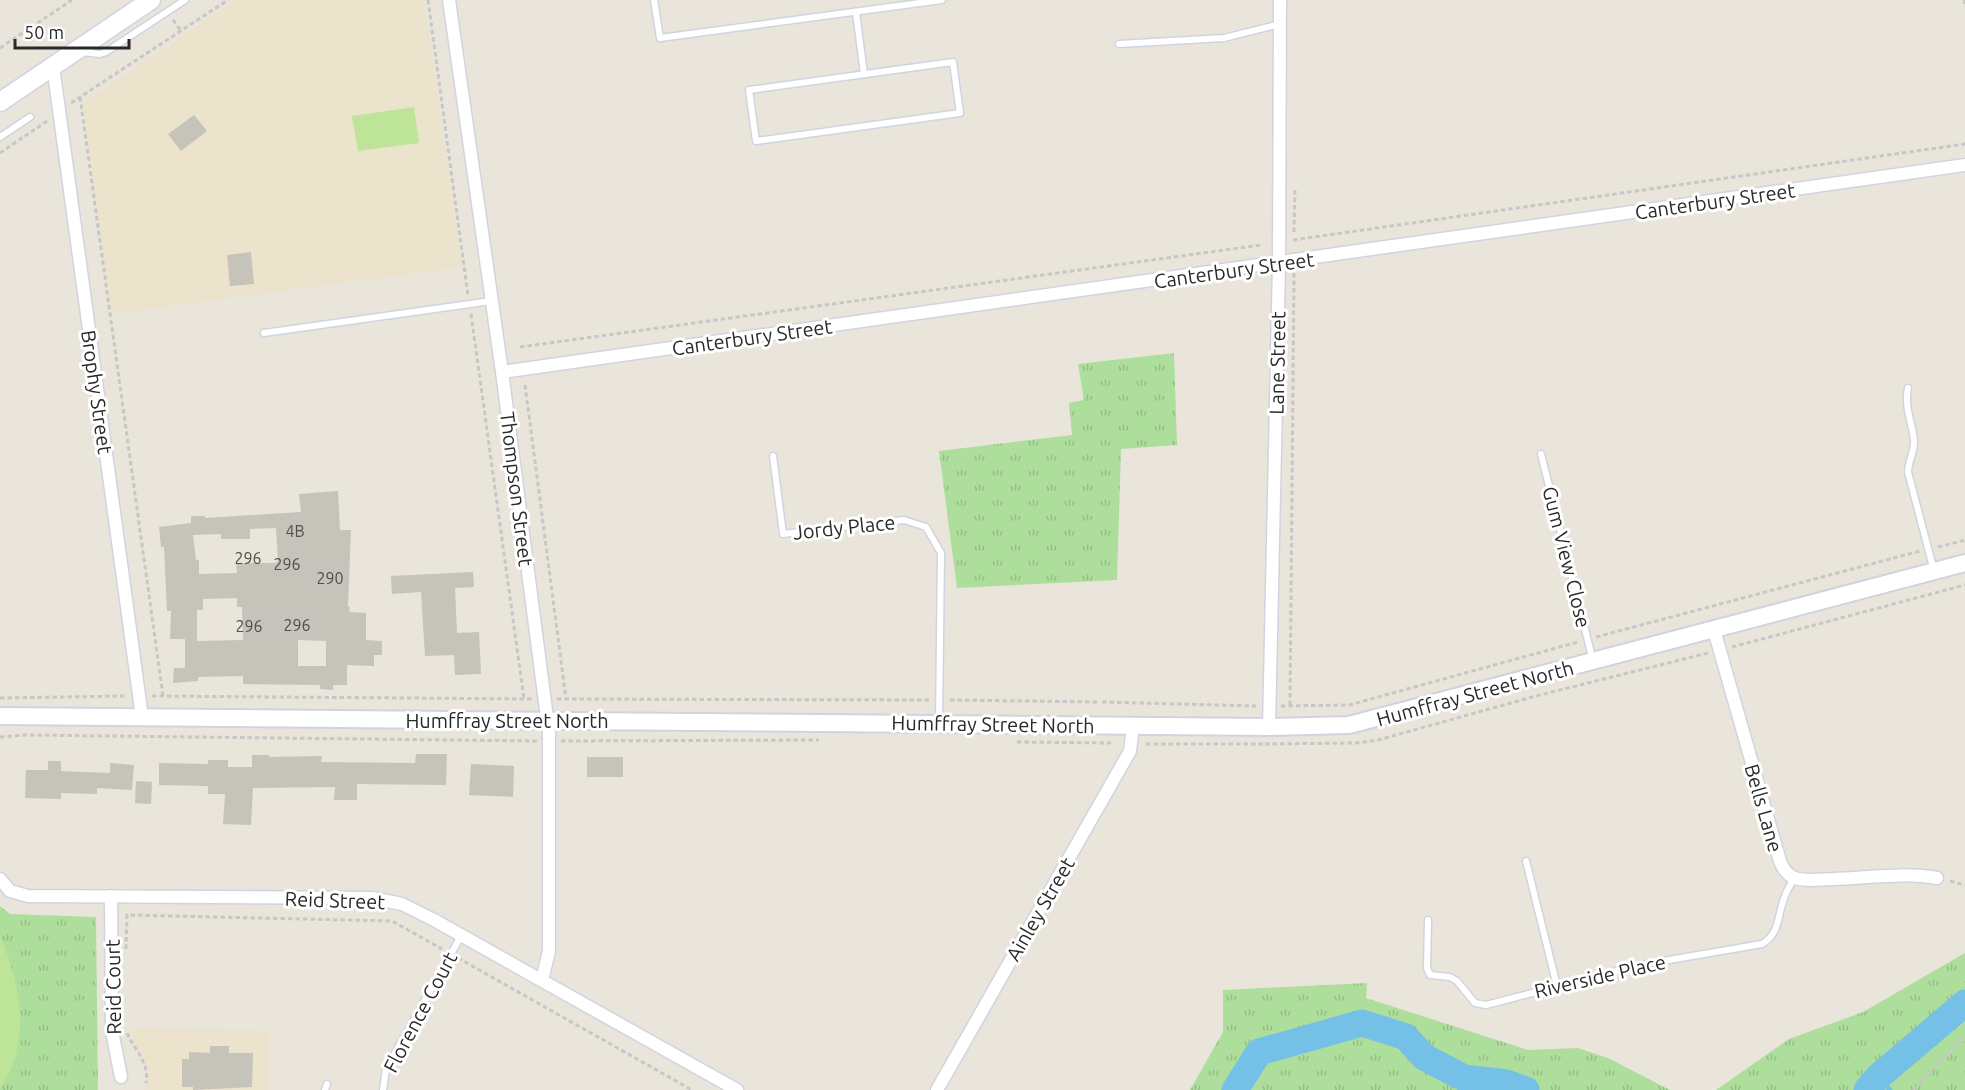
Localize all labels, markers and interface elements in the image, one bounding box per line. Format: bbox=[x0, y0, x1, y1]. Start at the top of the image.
scale bar bbox=[15, 12, 129, 50]
text: 50 m bbox=[24, 22, 64, 42]
street label: Canterbury Street bbox=[1633, 178, 1797, 224]
street label: Canterbury Street bbox=[1152, 247, 1316, 293]
street label: Lane Street bbox=[1265, 311, 1289, 415]
street label: Canterbury Street bbox=[670, 314, 834, 360]
street label: Brophy Street bbox=[77, 329, 117, 456]
street label: Thompson Street bbox=[496, 410, 538, 568]
street label: Gum View Close bbox=[1538, 484, 1596, 630]
street label: Jordy Place bbox=[792, 510, 896, 544]
house number: 4B bbox=[285, 522, 305, 540]
house number: 296 bbox=[234, 549, 262, 567]
house number: 296 bbox=[273, 555, 301, 573]
house number: 290 bbox=[316, 569, 344, 587]
house number: 296 bbox=[283, 616, 311, 634]
house number: 296 bbox=[235, 617, 263, 635]
street label: Humffray Street North bbox=[1374, 656, 1576, 730]
street label: Humffray Street North bbox=[405, 709, 609, 732]
street label: Humffray Street North bbox=[891, 711, 1095, 737]
street label: Bells Lane bbox=[1740, 761, 1788, 855]
street label: Ainley Street bbox=[1001, 853, 1079, 965]
street label: Reid Street bbox=[284, 887, 386, 913]
street label: Reid Court bbox=[101, 939, 125, 1035]
street label: Florence Court bbox=[379, 948, 461, 1076]
street label: Riverside Place bbox=[1532, 950, 1668, 1002]

